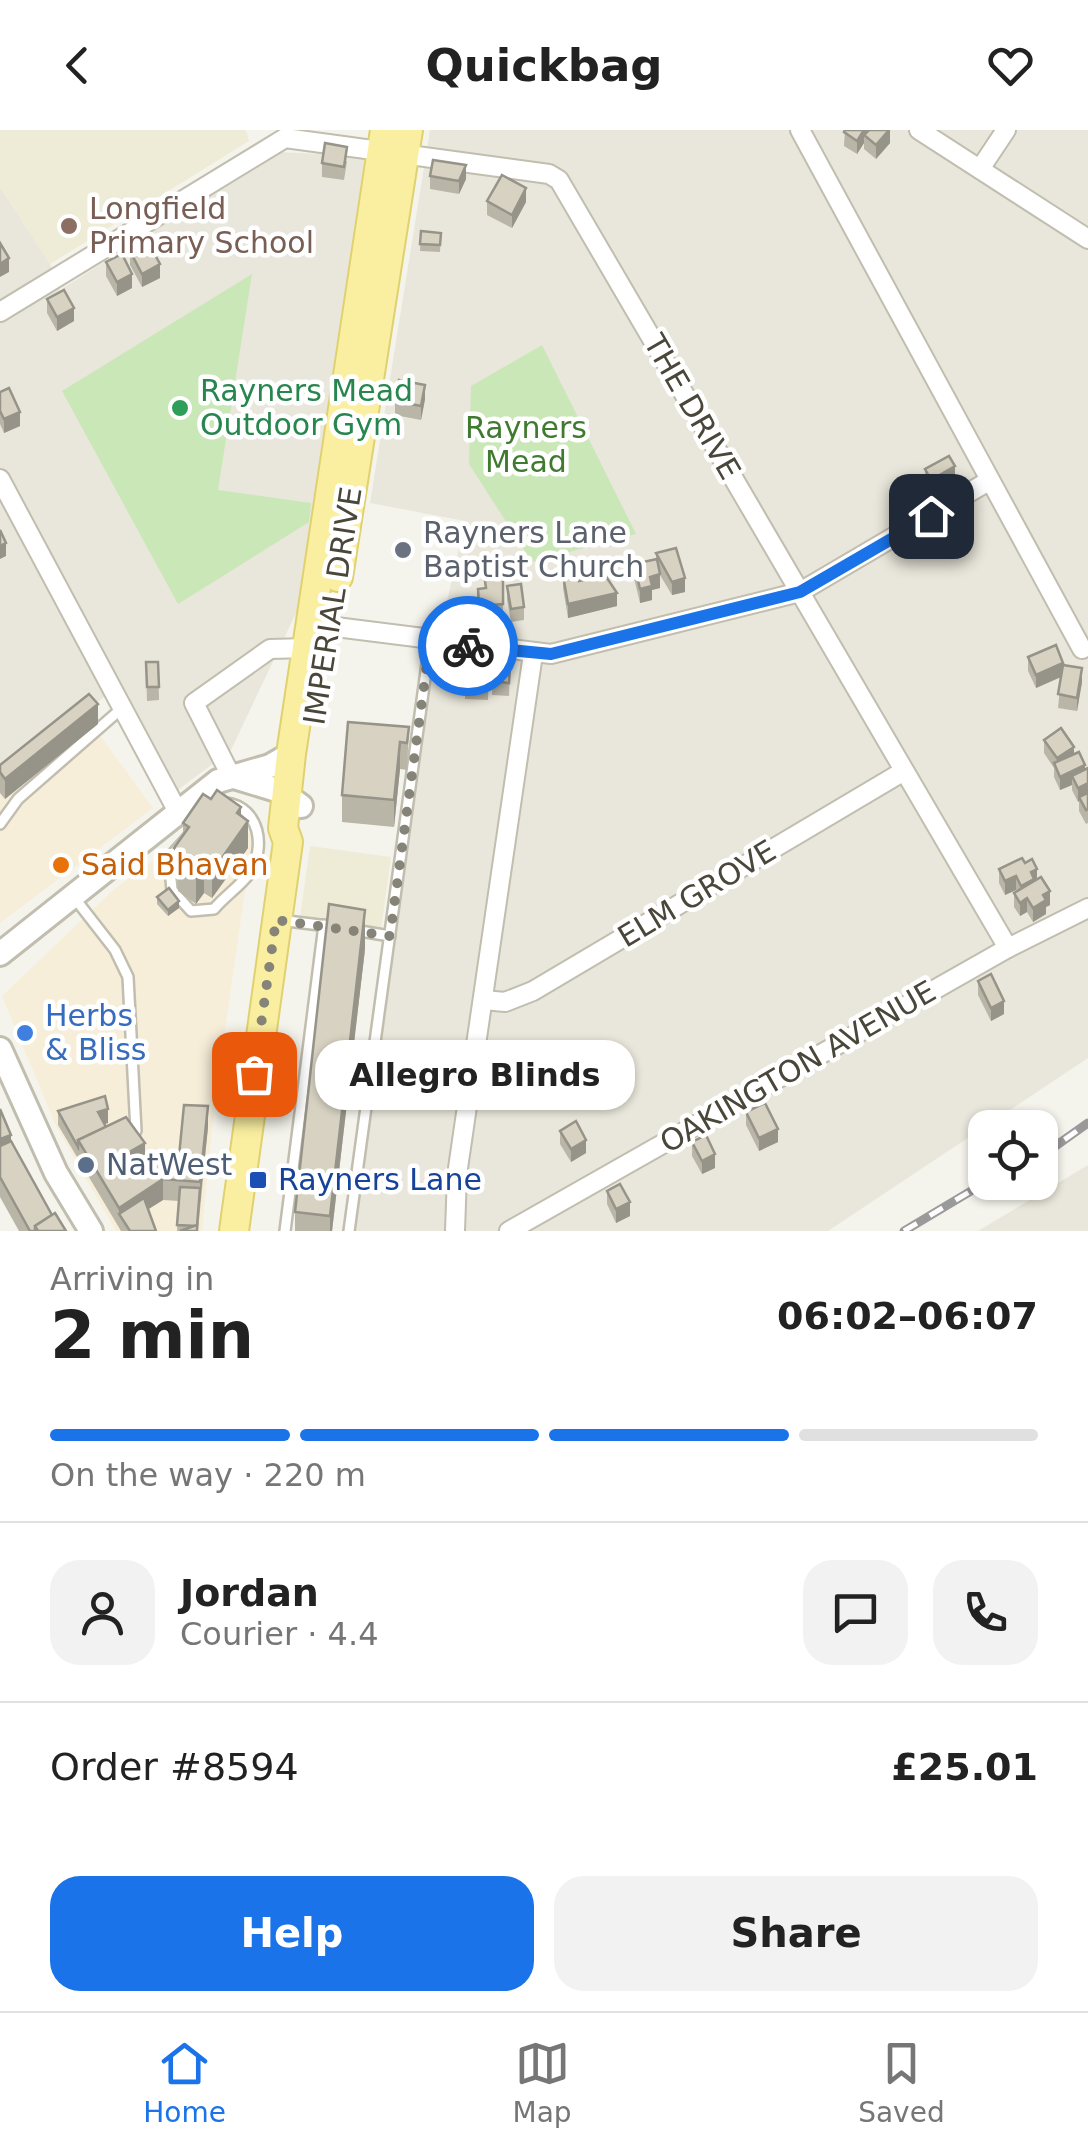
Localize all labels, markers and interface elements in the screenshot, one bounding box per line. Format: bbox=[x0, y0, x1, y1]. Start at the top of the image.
icon: back bbox=[50, 38, 105, 93]
icon: heart bbox=[983, 38, 1038, 93]
text: Quickbag bbox=[425, 39, 663, 92]
place label: Longfield Primary School bbox=[89, 191, 314, 260]
marker: Longfield Primary School bbox=[58, 215, 80, 237]
street label: THE DRIVE bbox=[636, 327, 748, 485]
place label: Rayners Mead Outdoor Gym bbox=[200, 373, 413, 442]
marker: Rayners Mead Outdoor Gym bbox=[169, 397, 191, 419]
park label: Rayners Mead bbox=[465, 410, 587, 479]
pin bbox=[889, 474, 974, 559]
street label: IMPERIAL DRIVE bbox=[296, 484, 369, 727]
icon: home bbox=[904, 489, 959, 544]
place label: Rayners Lane Baptist Church bbox=[423, 515, 644, 584]
marker: Rayners Lane Baptist Church bbox=[392, 539, 414, 561]
courier bbox=[418, 596, 518, 696]
icon: bike bbox=[441, 619, 496, 674]
street label: ELM GROVE bbox=[612, 833, 782, 954]
place label: Said Bhavan bbox=[81, 847, 268, 882]
marker: Said Bhavan bbox=[50, 854, 72, 876]
street label: OAKINGTON AVENUE bbox=[654, 973, 942, 1160]
place label: Herbs & Bliss bbox=[45, 998, 146, 1067]
marker: Herbs & Bliss bbox=[14, 1022, 36, 1044]
pin bbox=[212, 1032, 297, 1117]
callout: Allegro Blinds bbox=[314, 1039, 634, 1109]
icon: bag bbox=[227, 1047, 282, 1102]
text: Allegro Blinds bbox=[349, 1056, 601, 1094]
map controls bbox=[968, 1110, 1058, 1200]
button: locate bbox=[968, 1110, 1058, 1200]
place label: NatWest bbox=[106, 1147, 233, 1182]
marker: NatWest bbox=[75, 1154, 97, 1176]
place label: Rayners Lane bbox=[278, 1162, 482, 1197]
marker: Rayners Lane bbox=[247, 1169, 269, 1191]
text: Arriving in bbox=[50, 1260, 214, 1298]
text: 06:02–06:07 bbox=[777, 1294, 1038, 1338]
text: 2 min bbox=[50, 1298, 254, 1373]
text: On the way · 220 m bbox=[50, 1456, 366, 1494]
button: person bbox=[50, 1560, 155, 1665]
button: chat bbox=[803, 1560, 908, 1665]
button: phone bbox=[933, 1560, 1038, 1665]
text: Jordan bbox=[180, 1571, 319, 1615]
text: Courier · 4.4 bbox=[180, 1615, 379, 1653]
text: Order #8594 bbox=[50, 1745, 299, 1789]
text: £25.01 bbox=[891, 1745, 1038, 1789]
button: Help bbox=[50, 1876, 534, 1991]
button: Share bbox=[554, 1876, 1038, 1991]
tab: Home bbox=[143, 2036, 226, 2129]
tab: Map bbox=[513, 2036, 572, 2129]
tab: Saved bbox=[858, 2036, 945, 2129]

